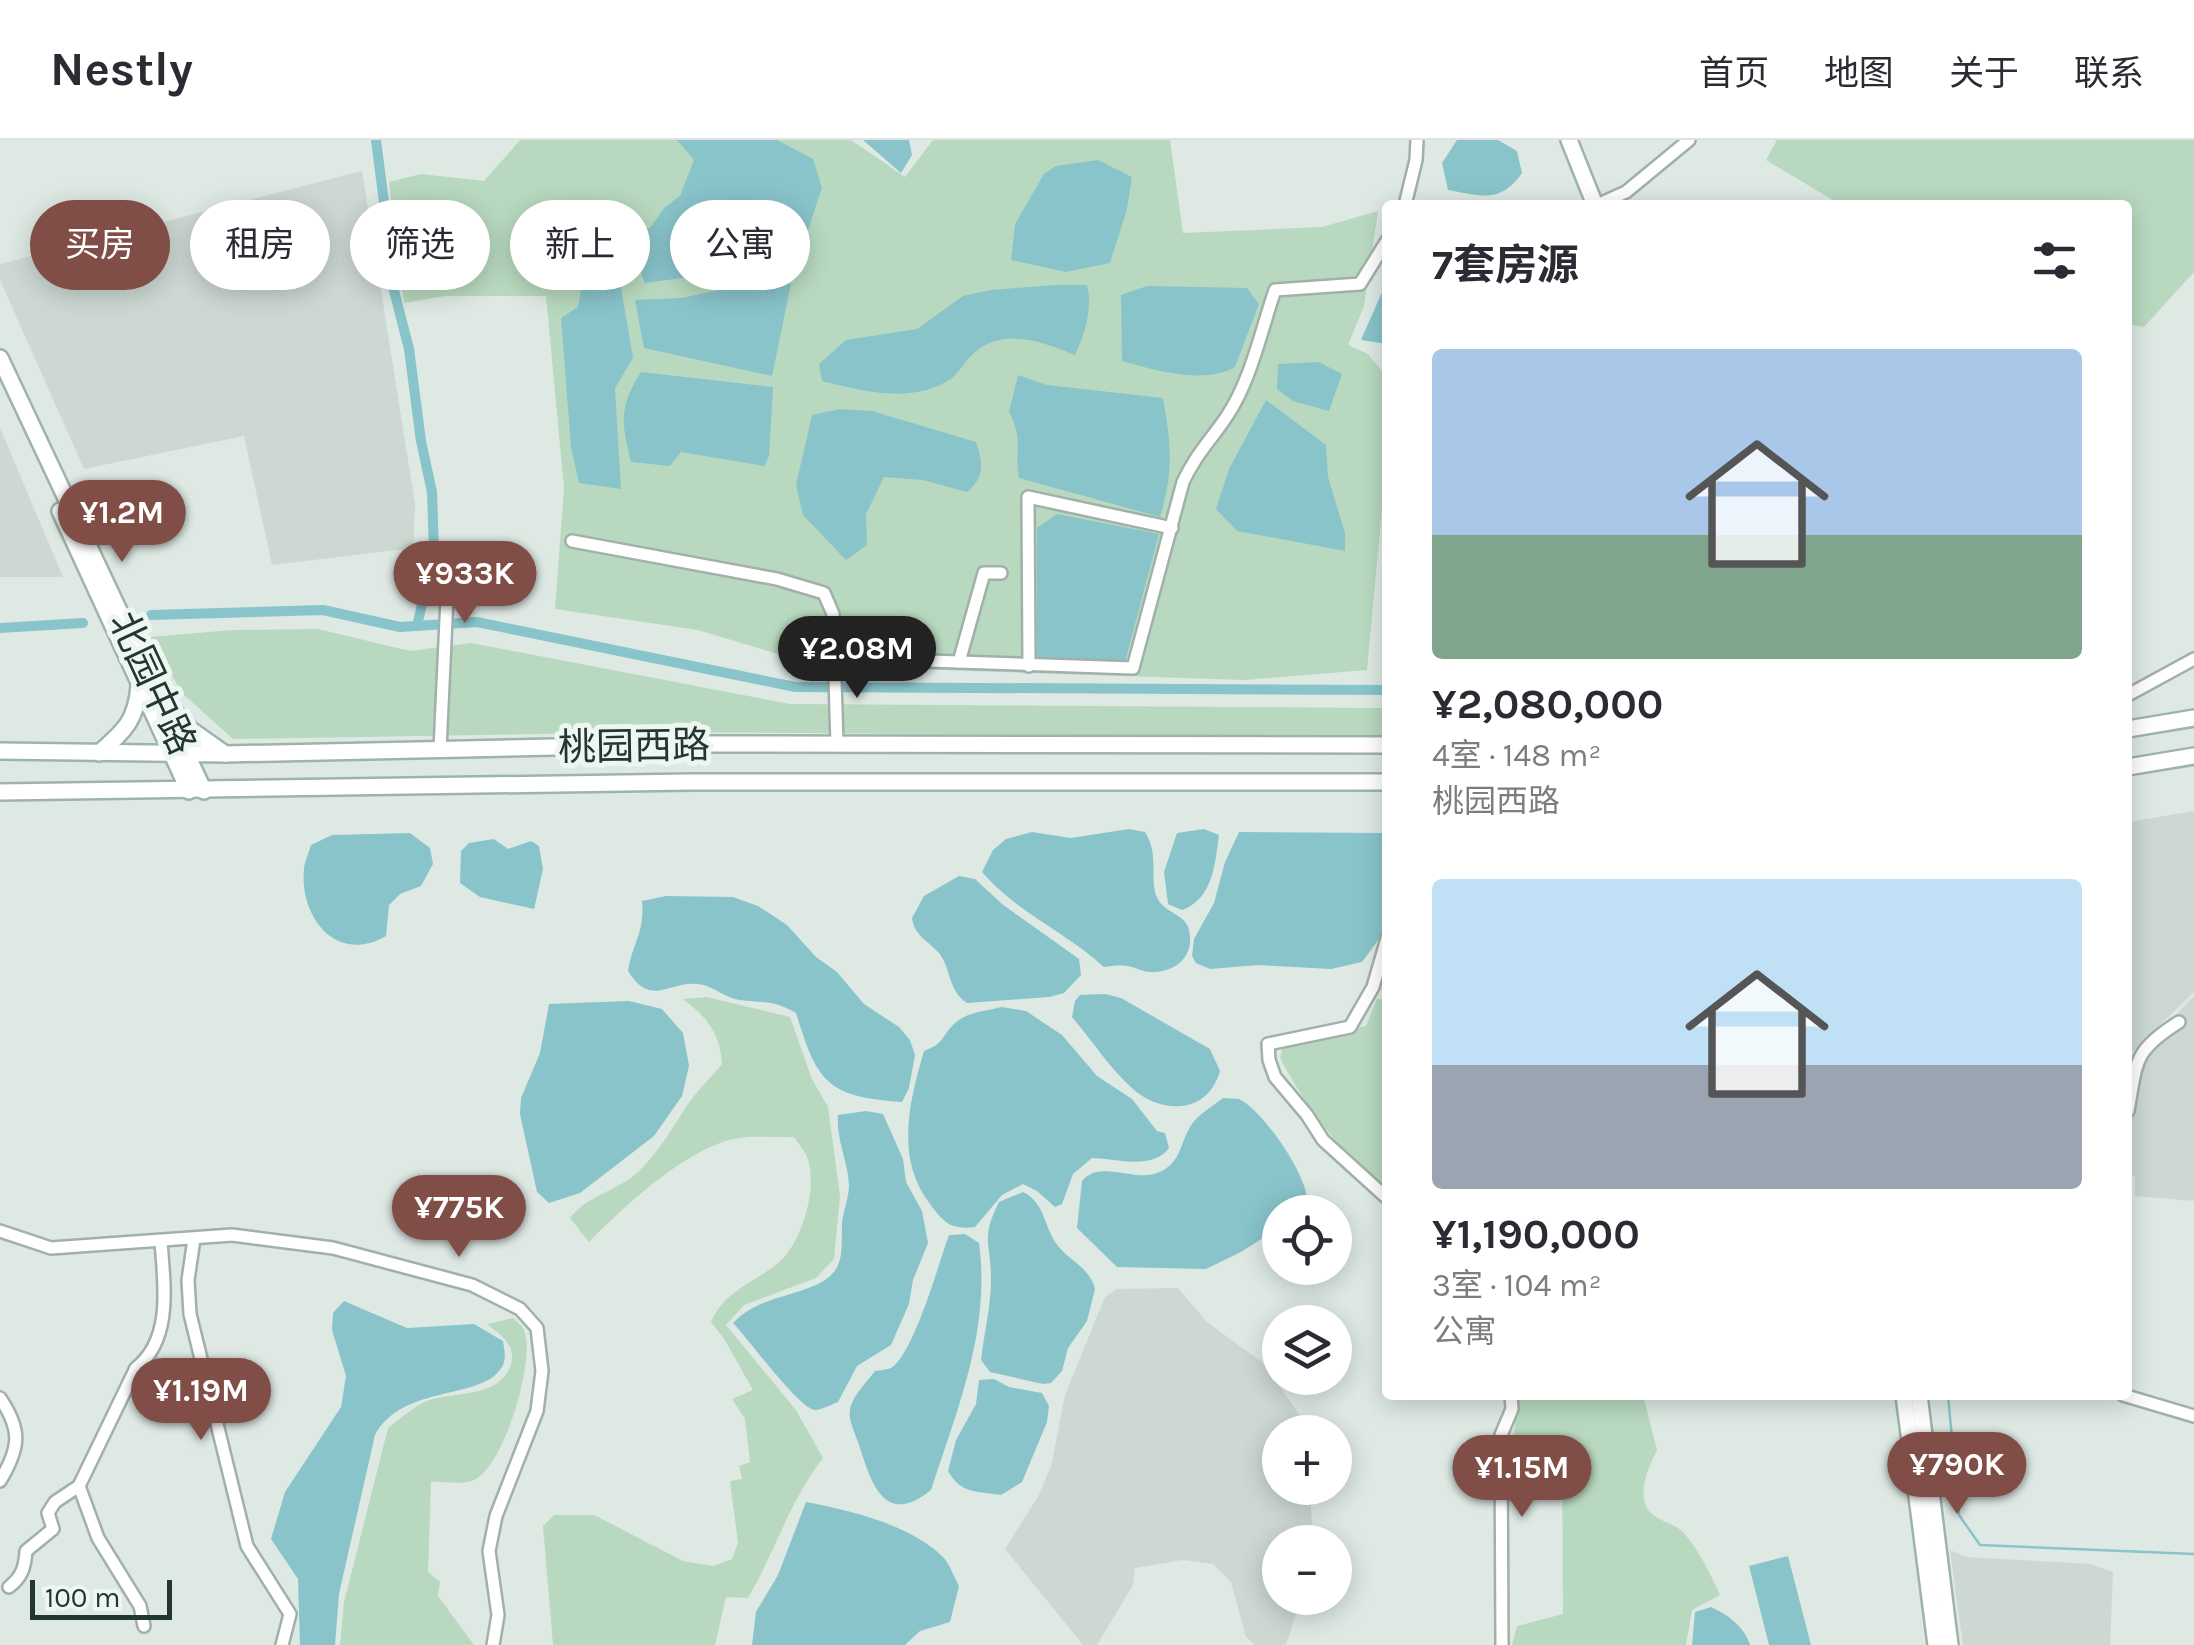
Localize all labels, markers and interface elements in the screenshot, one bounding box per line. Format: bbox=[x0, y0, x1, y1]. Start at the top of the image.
text: Nestly bbox=[50, 41, 193, 97]
text: 首页 bbox=[1699, 53, 1769, 94]
text: 地图 bbox=[1824, 53, 1894, 94]
text: 关于 bbox=[1949, 53, 2019, 94]
text: 联系 bbox=[2074, 53, 2144, 94]
chip: 买房 bbox=[30, 200, 170, 290]
chip: 租房 bbox=[190, 200, 330, 290]
chip: 筛选 bbox=[350, 200, 490, 290]
chip: 新上 bbox=[510, 200, 650, 290]
chip: 公寓 bbox=[670, 200, 810, 290]
icon: filters bbox=[2027, 233, 2082, 288]
text: 7套房源 bbox=[1432, 240, 1579, 290]
icon: home bbox=[1667, 414, 1847, 594]
pin: ¥1.2M bbox=[52, 480, 192, 565]
text: ¥1.2M bbox=[80, 494, 164, 531]
pin: ¥933K bbox=[395, 541, 535, 626]
text: ¥933K bbox=[415, 555, 515, 592]
street label: 北园中路 bbox=[100, 605, 205, 762]
pin: ¥2.08M bbox=[776, 616, 938, 701]
text: ¥2.08M bbox=[800, 630, 914, 667]
text: ¥2,080,000 bbox=[1432, 679, 1663, 729]
street label: 桃园西路 bbox=[558, 723, 710, 770]
text: 4室 · 148 m² bbox=[1432, 737, 1601, 774]
text: 桃园西路 bbox=[1432, 783, 1560, 820]
icon: home bbox=[1667, 944, 1847, 1124]
pin: ¥775K bbox=[389, 1175, 529, 1260]
text: ¥775K bbox=[414, 1189, 504, 1226]
map controls bbox=[1262, 1195, 1352, 1615]
button: locate bbox=[1262, 1195, 1352, 1285]
text: ¥1,190,000 bbox=[1432, 1209, 1640, 1259]
text: 3室 · 104 m² bbox=[1432, 1267, 1602, 1304]
button: layers bbox=[1262, 1305, 1352, 1395]
text: 公寓 bbox=[1432, 1313, 1496, 1350]
pin: ¥1.19M bbox=[120, 1358, 282, 1443]
text: ¥1.19M bbox=[153, 1372, 249, 1409]
button: + bbox=[1262, 1415, 1352, 1505]
pin: ¥790K bbox=[1887, 1432, 2027, 1517]
pin: ¥1.15M bbox=[1441, 1435, 1603, 1520]
text: ¥790K bbox=[1909, 1446, 2005, 1483]
text: ¥1.15M bbox=[1474, 1449, 1570, 1486]
button: − bbox=[1262, 1525, 1352, 1615]
scale bar bbox=[30, 1575, 172, 1620]
text: 100 m bbox=[45, 1581, 120, 1614]

